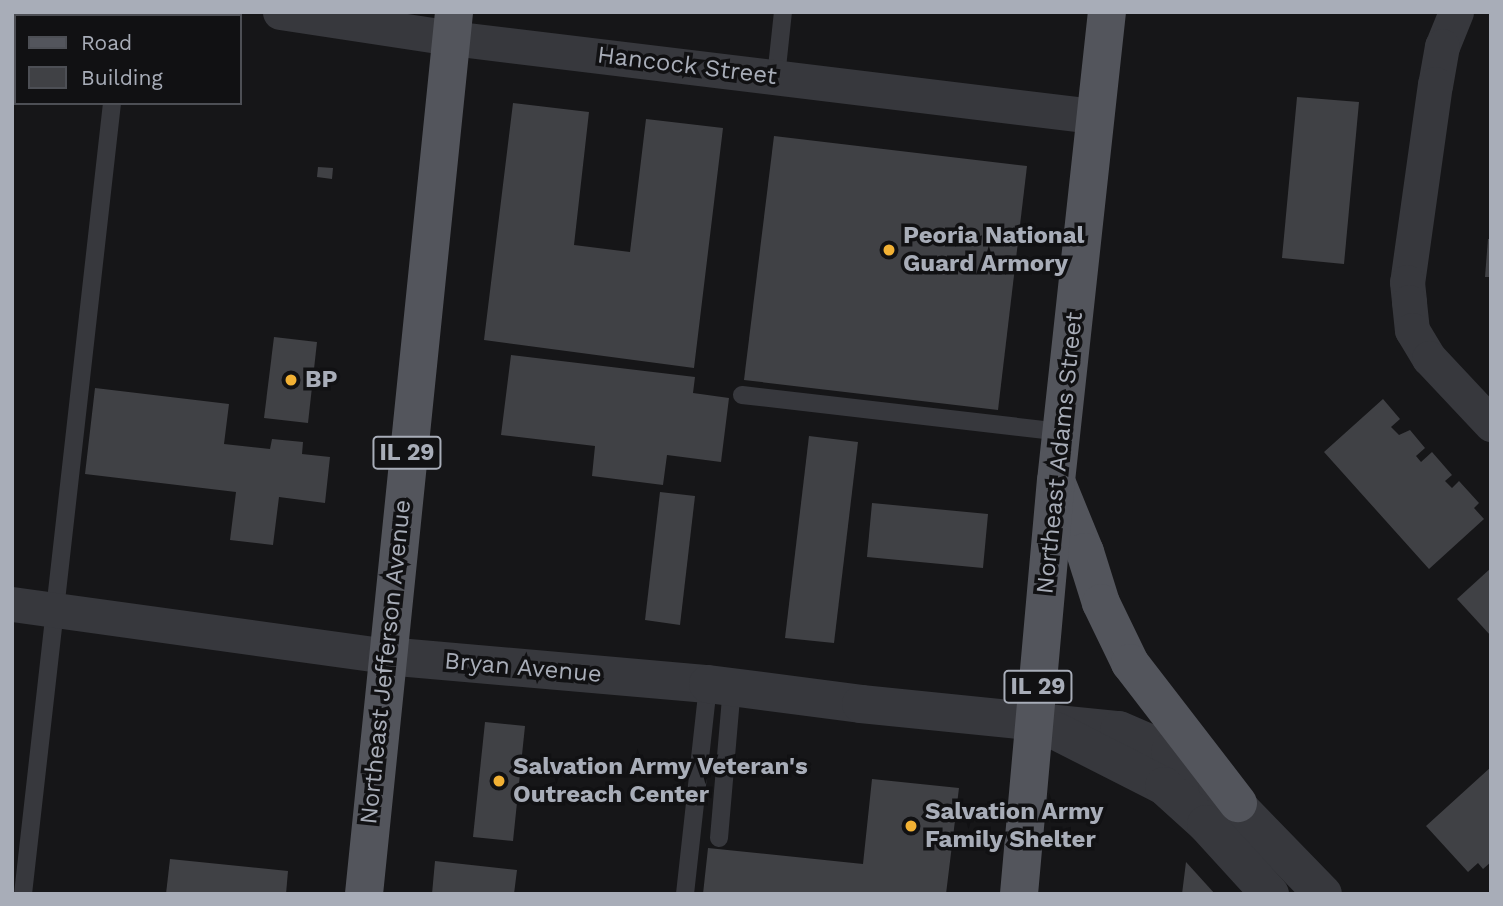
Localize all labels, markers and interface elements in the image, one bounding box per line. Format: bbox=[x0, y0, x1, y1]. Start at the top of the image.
legend bbox=[14, 14, 242, 105]
text: Road bbox=[81, 30, 132, 55]
street label: Hancock Street bbox=[595, 41, 779, 91]
text: Building bbox=[81, 65, 163, 90]
place label: Peoria National Guard Armory bbox=[903, 222, 1085, 278]
marker: Peoria National Guard Armory bbox=[881, 242, 897, 258]
street label: Northeast Adams Street bbox=[1031, 310, 1089, 596]
place label: BP bbox=[305, 366, 337, 394]
marker: BP bbox=[283, 372, 299, 388]
road number: IL 29 bbox=[372, 433, 442, 472]
street label: Northeast Jefferson Avenue bbox=[355, 497, 417, 827]
street label: Bryan Avenue bbox=[443, 647, 603, 689]
road number: IL 29 bbox=[1003, 667, 1073, 706]
place label: Salvation Army Veteran's Outreach Center bbox=[513, 753, 809, 809]
marker: Salvation Army Veteran's Outreach Center bbox=[491, 773, 507, 789]
place label: Salvation Army Family Shelter bbox=[925, 798, 1104, 854]
marker: Salvation Army Family Shelter bbox=[903, 818, 919, 834]

